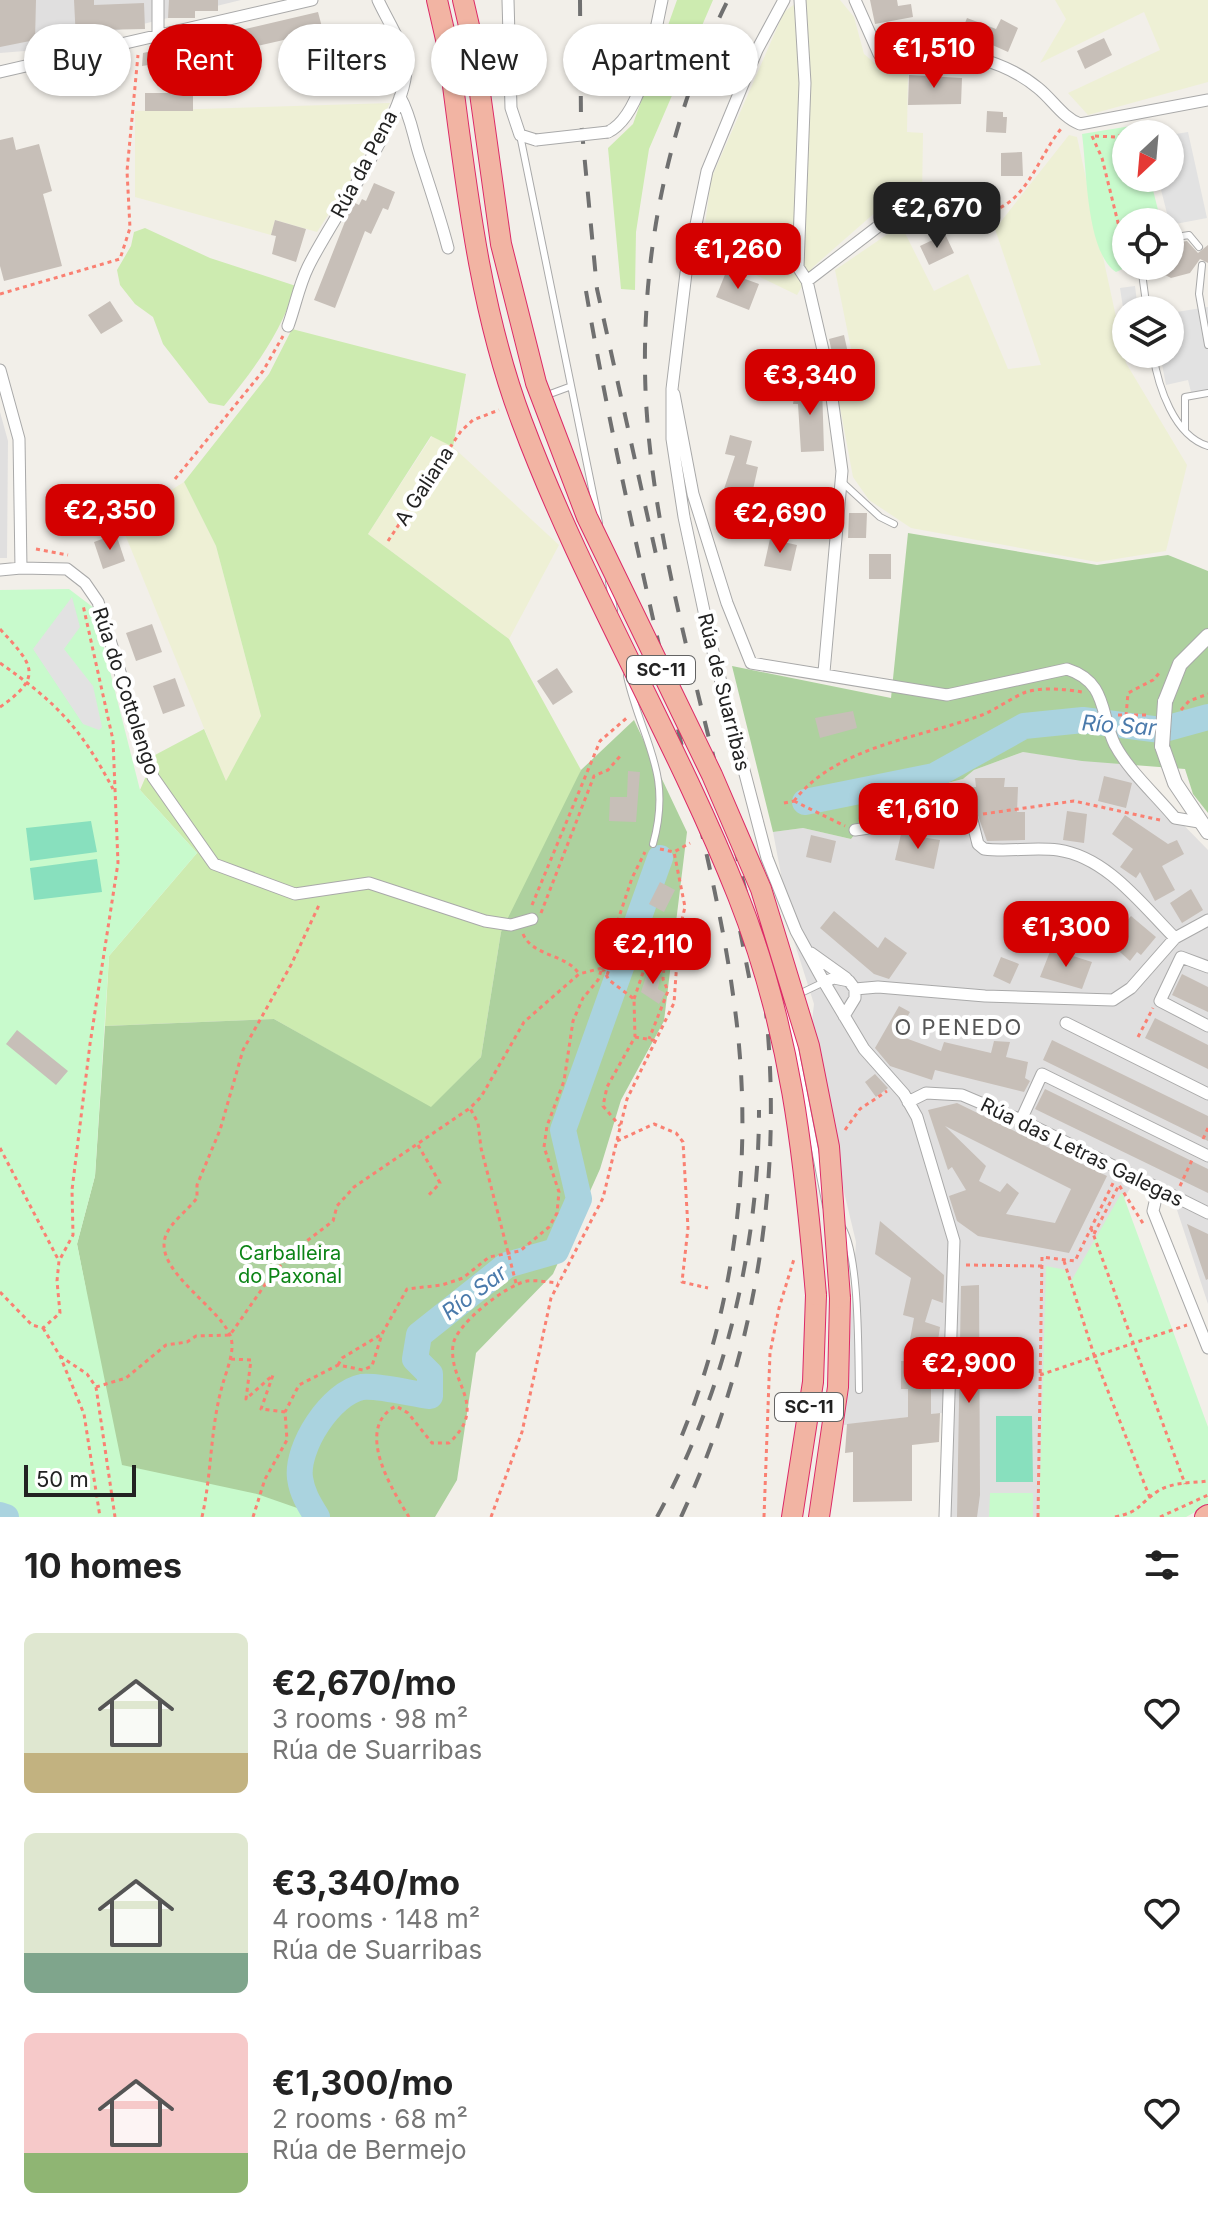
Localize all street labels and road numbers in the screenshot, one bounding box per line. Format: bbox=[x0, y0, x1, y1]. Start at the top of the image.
street label: Rúa da Pena bbox=[326, 106, 402, 222]
street label: A Galiana bbox=[390, 442, 458, 530]
street label: Rúa do Cottolengo bbox=[88, 604, 164, 778]
street label: Rúa de Suarribas bbox=[693, 611, 755, 773]
road number: SC-11 bbox=[627, 656, 695, 684]
street label: Rúa das Letras Galegas bbox=[977, 1092, 1187, 1212]
road number: SC-11 bbox=[775, 1393, 843, 1421]

